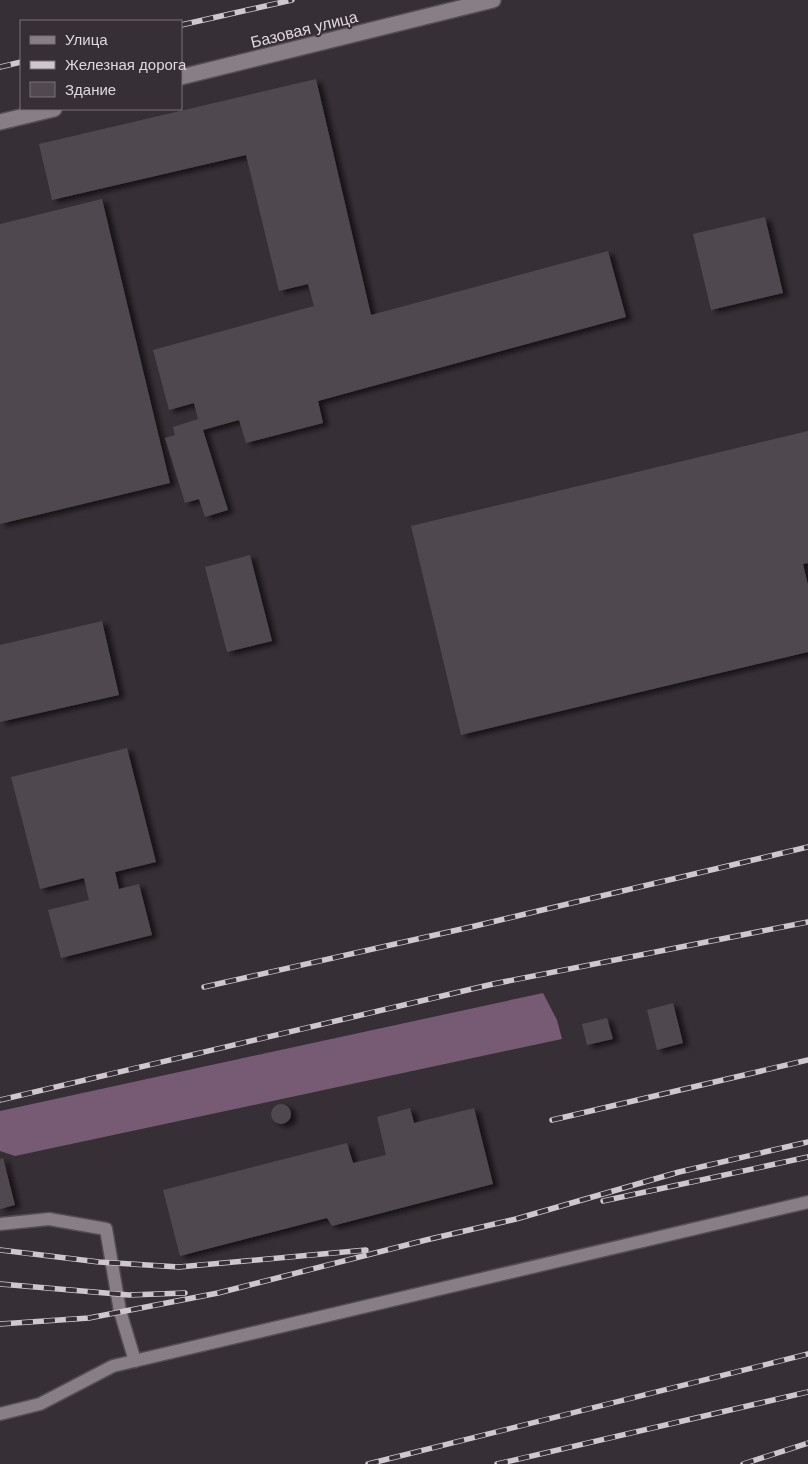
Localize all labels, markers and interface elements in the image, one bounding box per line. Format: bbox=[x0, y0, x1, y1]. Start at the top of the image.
street label: Базовая улица bbox=[249, 8, 359, 51]
legend bbox=[20, 20, 182, 110]
text: Улица bbox=[65, 31, 108, 48]
text: Железная дорога bbox=[65, 56, 187, 73]
text: Здание bbox=[65, 81, 116, 98]

